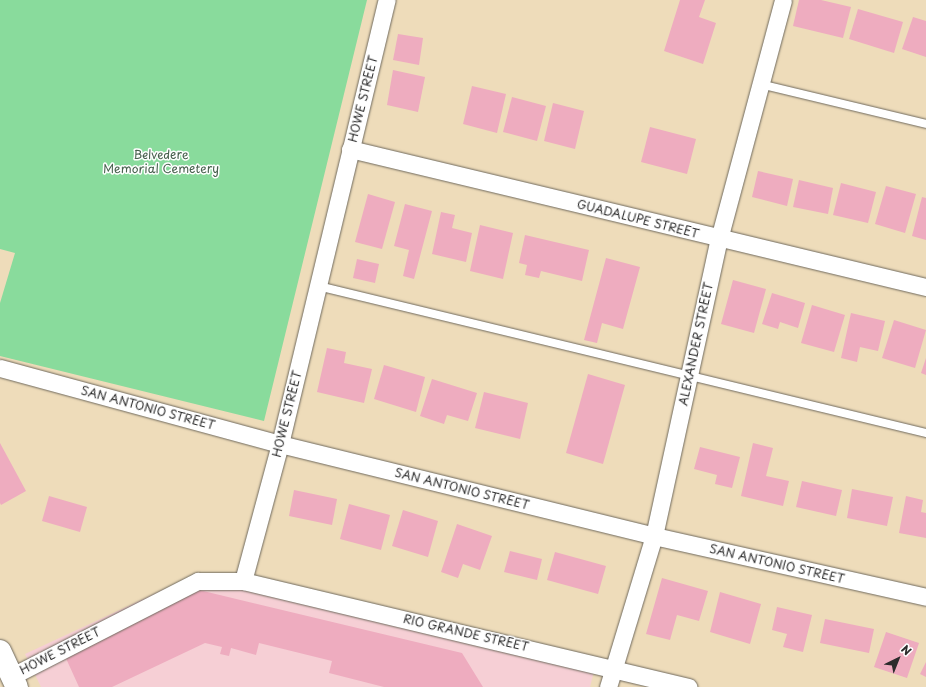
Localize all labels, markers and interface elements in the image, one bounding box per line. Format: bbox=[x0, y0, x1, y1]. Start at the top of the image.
street label: HOWE STREET bbox=[345, 54, 381, 144]
park label: Belvedere Memorial Cemetery bbox=[103, 148, 219, 176]
street label: GUADALUPE STREET bbox=[575, 197, 701, 241]
street label: ALEXANDER STREET bbox=[676, 281, 716, 407]
street label: HOWE STREET bbox=[269, 369, 305, 459]
street label: SAN ANTONIO STREET bbox=[79, 383, 217, 433]
street label: SAN ANTONIO STREET bbox=[393, 465, 531, 513]
street label: SAN ANTONIO STREET bbox=[707, 541, 847, 587]
street label: RIO GRANDE STREET bbox=[401, 611, 531, 655]
street label: HOWE STREET bbox=[17, 624, 103, 678]
north arrow bbox=[878, 639, 918, 679]
text: N bbox=[898, 641, 916, 659]

